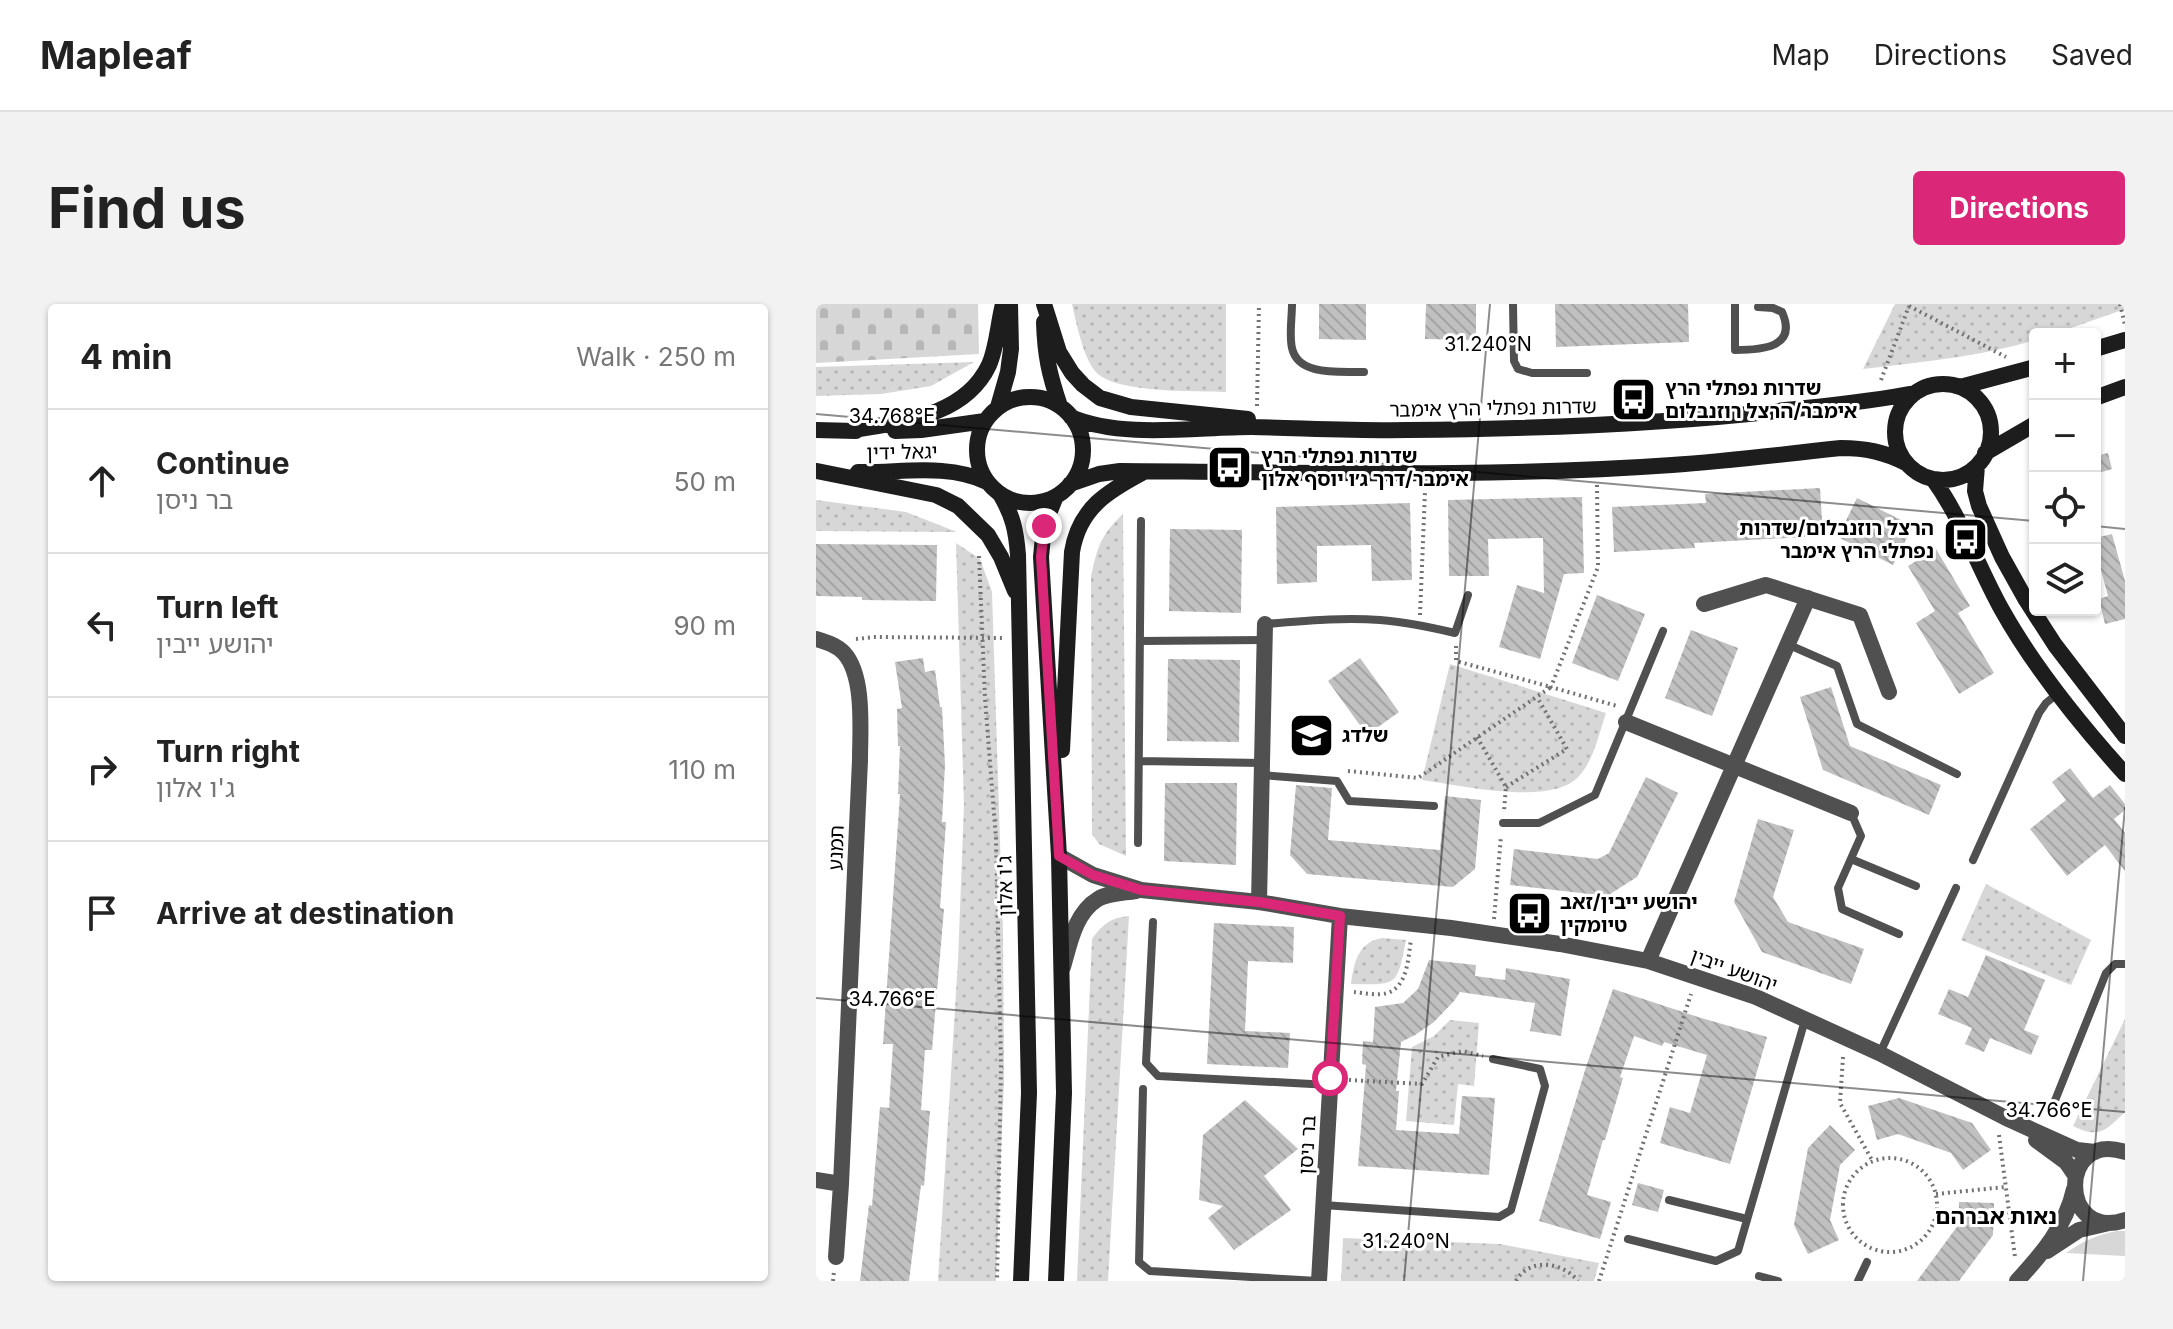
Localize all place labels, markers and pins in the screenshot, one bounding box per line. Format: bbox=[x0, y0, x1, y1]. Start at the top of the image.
bus stop icon: שדרות נפתלי הרץ אימבר/הרצל רוזנבלום bbox=[1610, 376, 1658, 424]
place label: שדרות נפתלי הרץ אימבר/הרצל רוזנבלום bbox=[1665, 376, 1857, 423]
bus stop icon: שדרות נפתלי הרץ אימבר/דרך ג׳ו יוסף אלון bbox=[1206, 444, 1254, 492]
place label: שדרות נפתלי הרץ אימבר/דרך ג׳ו יוסף אלון bbox=[1261, 444, 1469, 491]
bus stop icon: הרצל רוזנבלום/שדרות נפתלי הרץ אימבר bbox=[1941, 515, 1989, 563]
place label: הרצל רוזנבלום/שדרות נפתלי הרץ אימבר bbox=[1739, 516, 1934, 563]
school or university icon: שלדג bbox=[1287, 711, 1335, 759]
place label: שלדג bbox=[1342, 723, 1389, 747]
bus stop icon: יהושע ייבין/זאב טיומקין bbox=[1505, 889, 1553, 937]
place label: יהושע ייבין/זאב טיומקין bbox=[1560, 890, 1698, 937]

